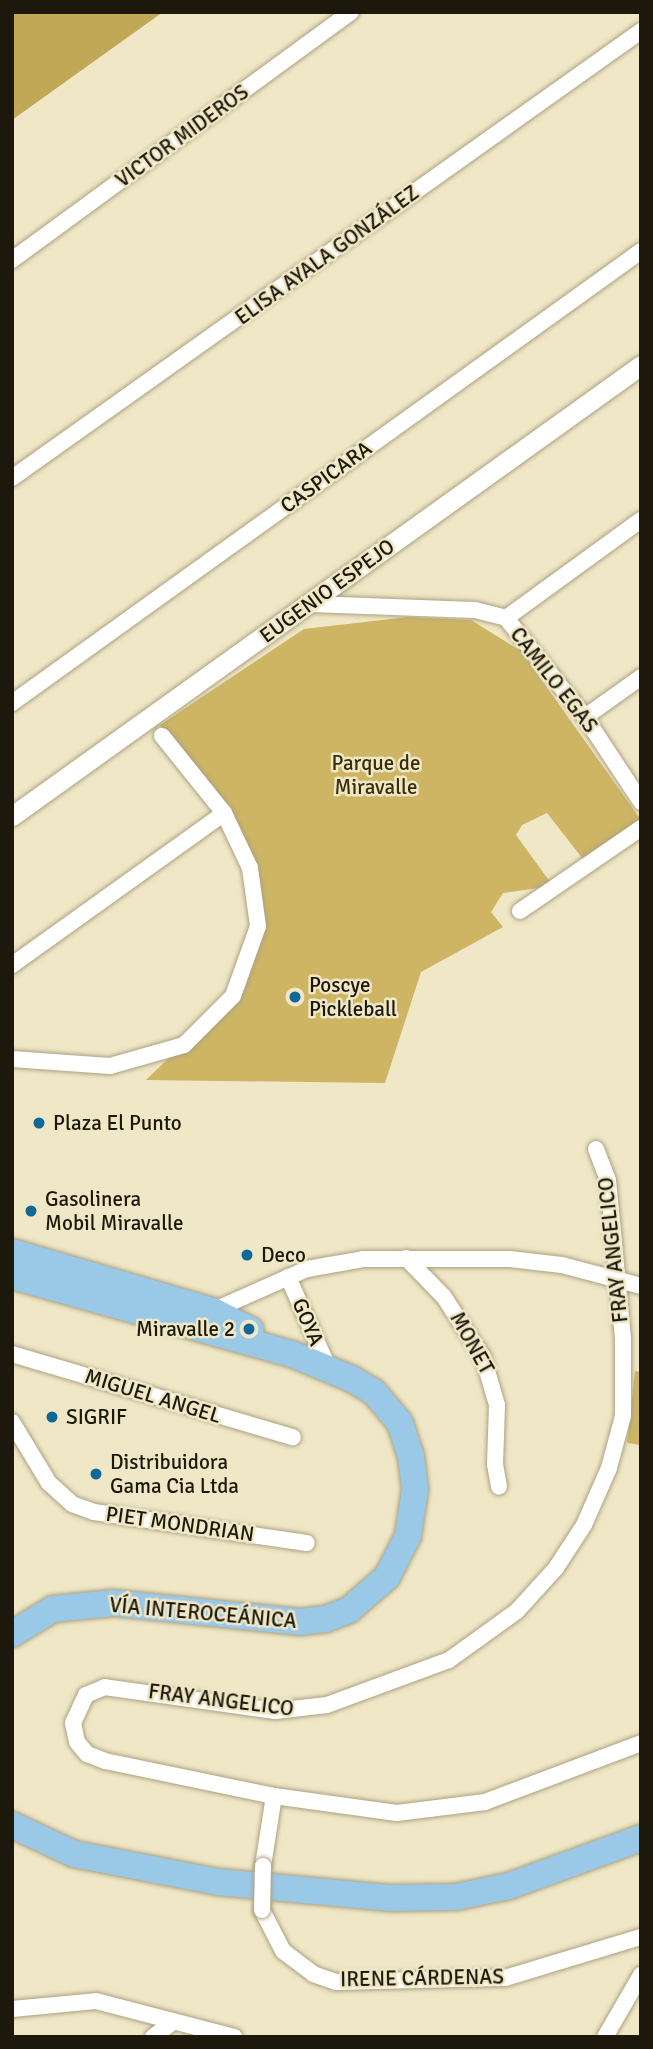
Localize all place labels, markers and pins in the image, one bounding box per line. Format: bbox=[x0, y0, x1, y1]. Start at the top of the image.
place label: Poscye Pickleball bbox=[309, 972, 397, 1022]
marker: Poscye Pickleball bbox=[287, 989, 303, 1005]
place label: Plaza El Punto bbox=[53, 1110, 182, 1136]
marker: Plaza El Punto bbox=[31, 1115, 47, 1131]
place label: Gasolinera Mobil Miravalle bbox=[45, 1186, 184, 1236]
marker: Gasolinera Mobil Miravalle bbox=[23, 1203, 39, 1219]
place label: Deco bbox=[261, 1242, 306, 1268]
marker: Deco bbox=[239, 1247, 255, 1263]
place label: Miravalle 2 bbox=[136, 1316, 235, 1342]
marker: Miravalle 2 bbox=[241, 1321, 257, 1337]
place label: SIGRIF bbox=[66, 1404, 127, 1430]
marker: SIGRIF bbox=[44, 1409, 60, 1425]
place label: Distribuidora Gama Cia Ltda bbox=[110, 1449, 239, 1499]
marker: Distribuidora Gama Cia Ltda bbox=[88, 1466, 104, 1482]

